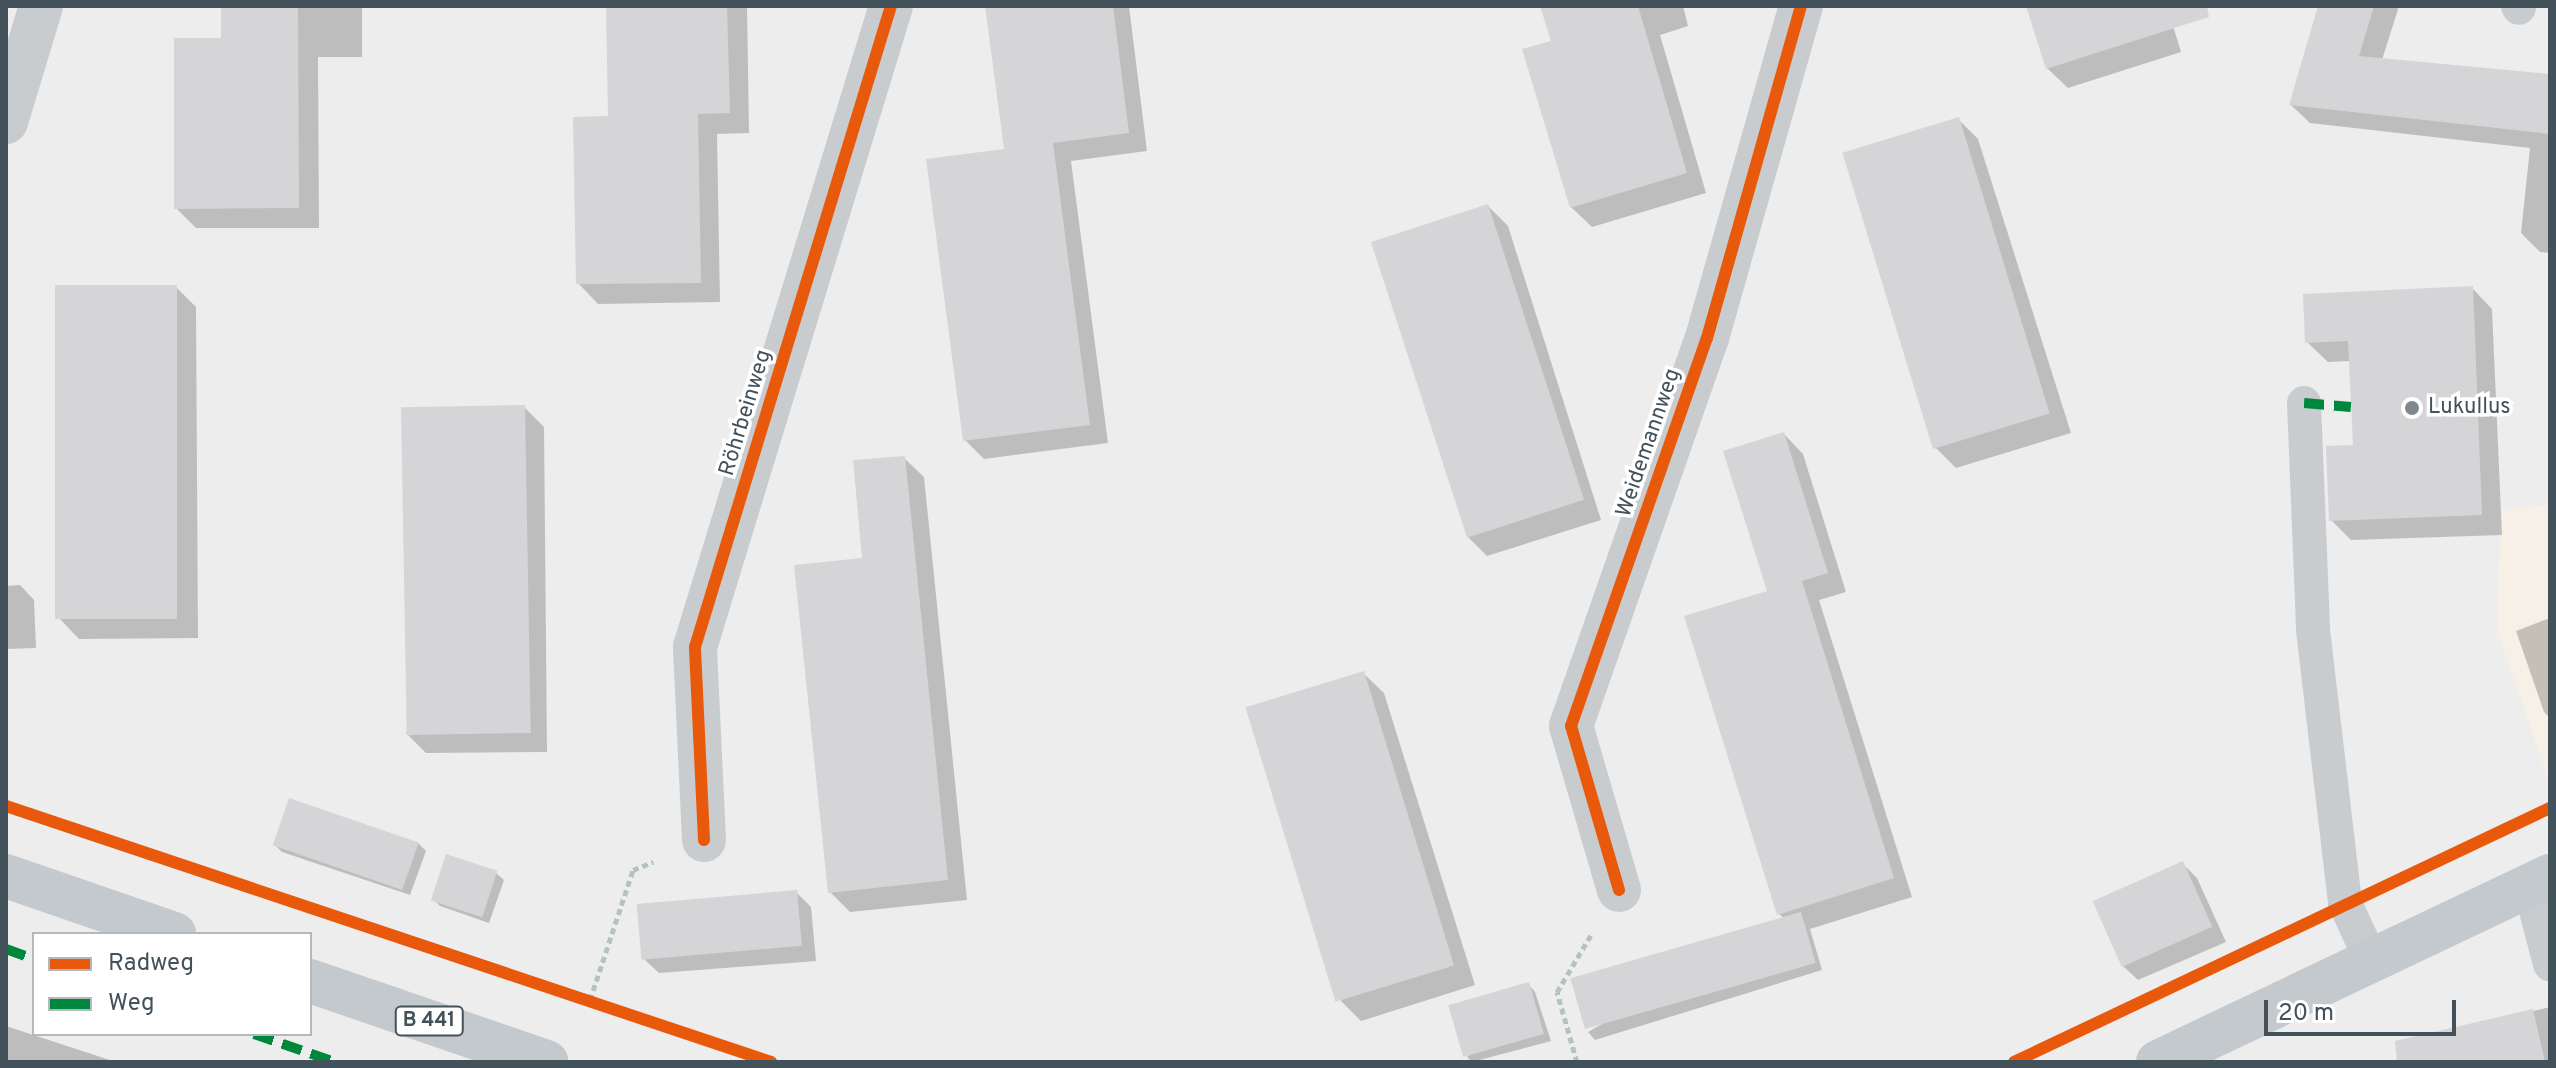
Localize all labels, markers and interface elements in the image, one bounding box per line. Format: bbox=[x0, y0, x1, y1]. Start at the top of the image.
street label: Röhrbeinweg bbox=[714, 347, 778, 479]
street label: Weidemannweg bbox=[1611, 365, 1687, 521]
place label: Lukullus bbox=[2428, 395, 2511, 421]
marker: Lukullus bbox=[2403, 399, 2421, 417]
legend bbox=[32, 932, 312, 1036]
text: Radweg bbox=[108, 949, 194, 979]
scale bar bbox=[2268, 984, 2460, 1034]
text: Weg bbox=[108, 989, 155, 1019]
text: 20 m bbox=[2278, 999, 2334, 1029]
road number: B 441 bbox=[393, 1005, 465, 1037]

